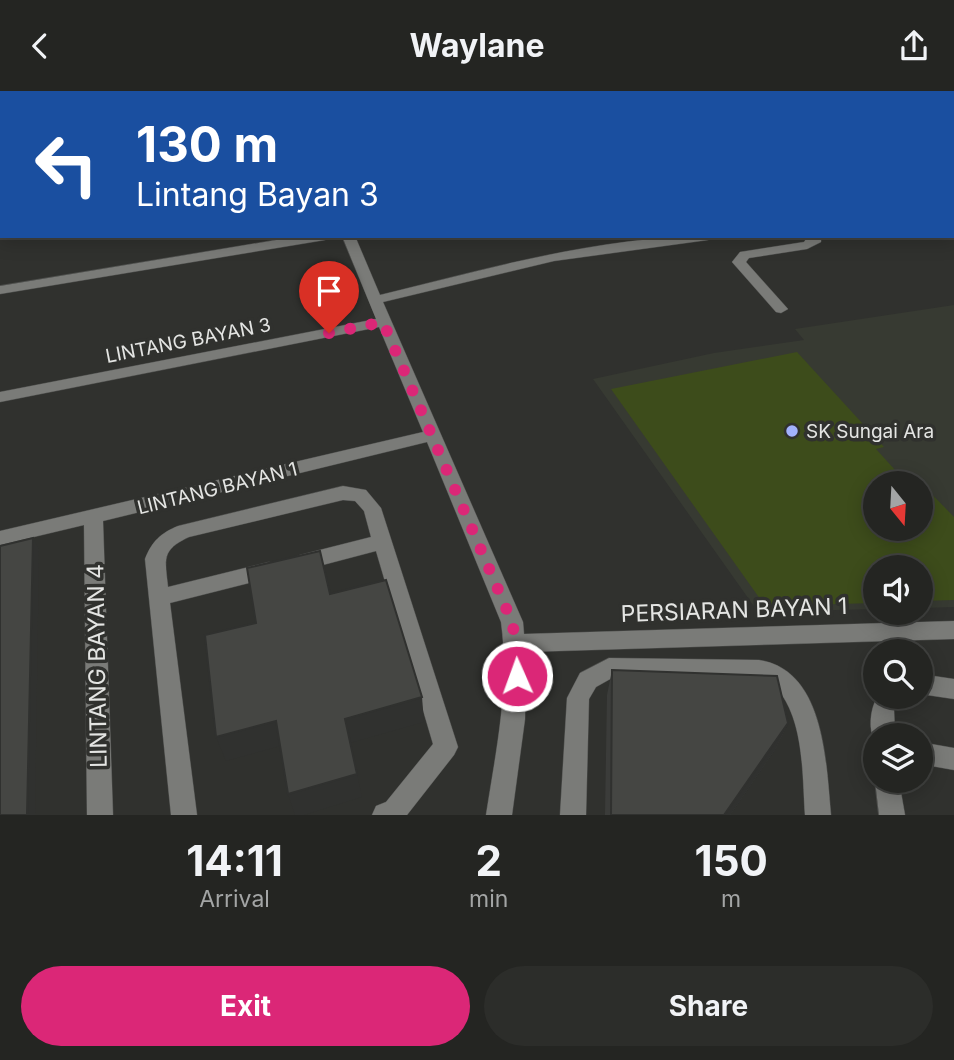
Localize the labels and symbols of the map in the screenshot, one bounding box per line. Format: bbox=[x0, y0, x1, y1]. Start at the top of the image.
pin bbox=[299, 261, 359, 333]
street label: LINTANG BAYAN 3 bbox=[103, 313, 273, 368]
place label: SK Sungai Ara bbox=[806, 420, 934, 443]
marker: SK Sungai Ara bbox=[784, 423, 800, 439]
street label: LINTANG BAYAN 1 bbox=[135, 458, 299, 519]
north arrow bbox=[863, 471, 933, 541]
street label: LINTANG BAYAN 4 bbox=[81, 564, 113, 768]
street label: PERSIARAN BAYAN 1 bbox=[620, 592, 848, 628]
position arrow bbox=[480, 639, 554, 713]

